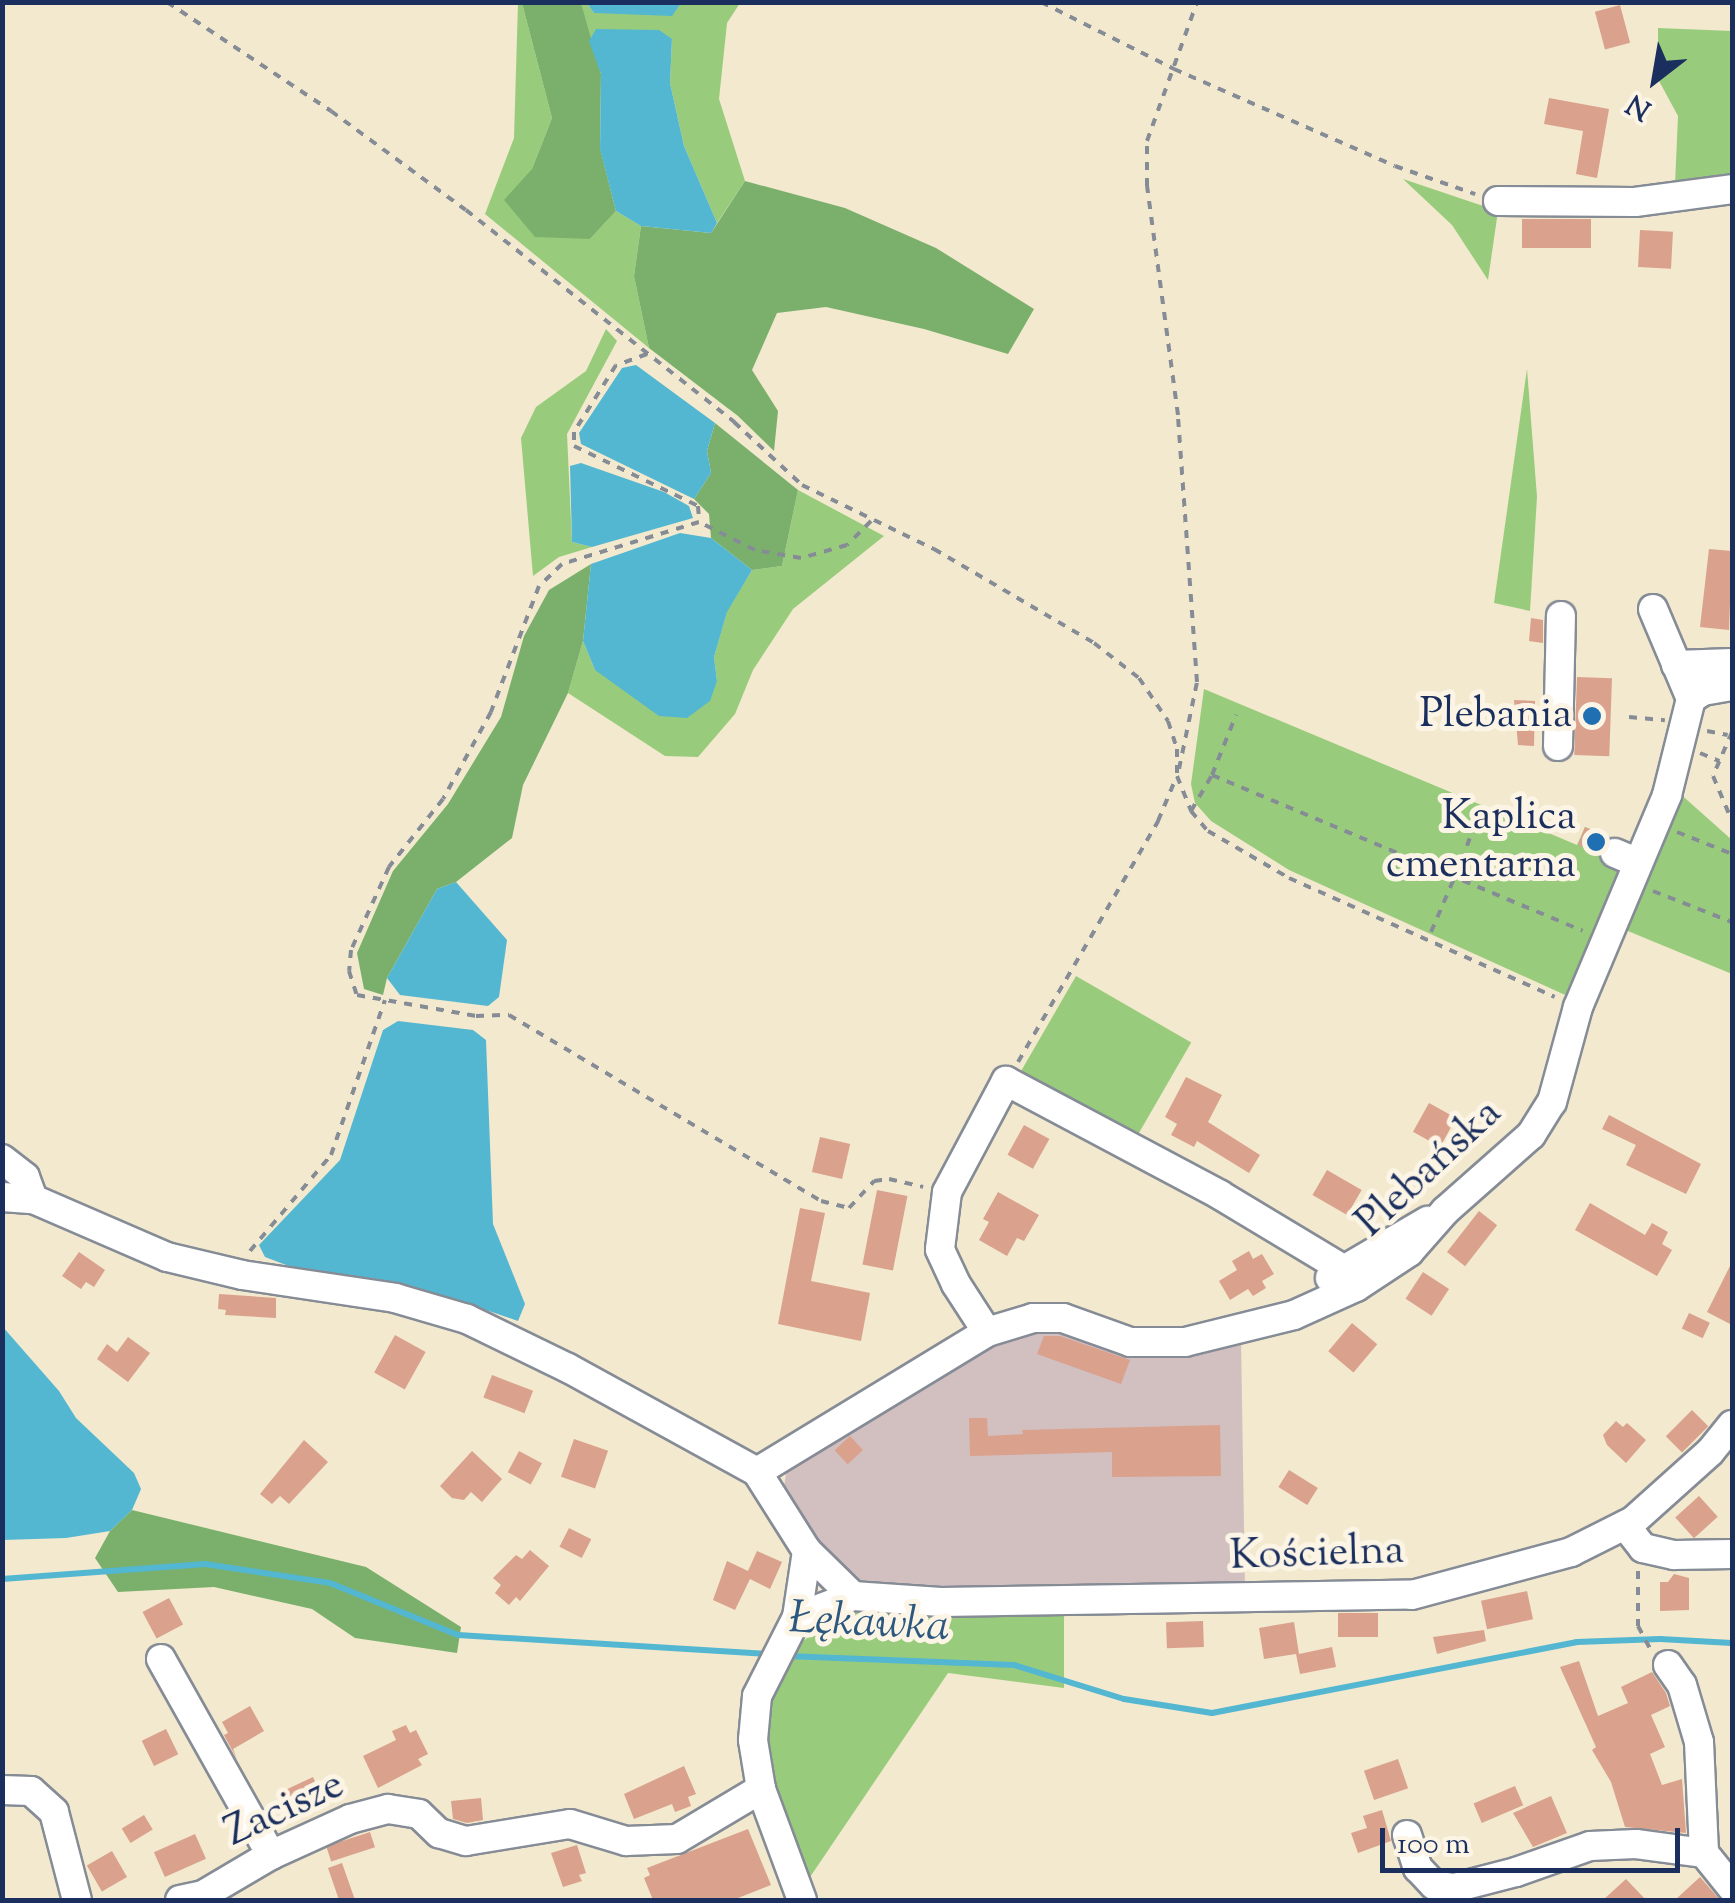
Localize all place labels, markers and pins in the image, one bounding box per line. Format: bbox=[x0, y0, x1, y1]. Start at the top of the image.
place label: Plebania bbox=[1419, 691, 1572, 741]
marker: Plebania bbox=[1581, 705, 1603, 727]
place label: Kaplica cmentarna bbox=[1386, 793, 1576, 891]
marker: Kaplica cmentarna bbox=[1585, 831, 1607, 853]

